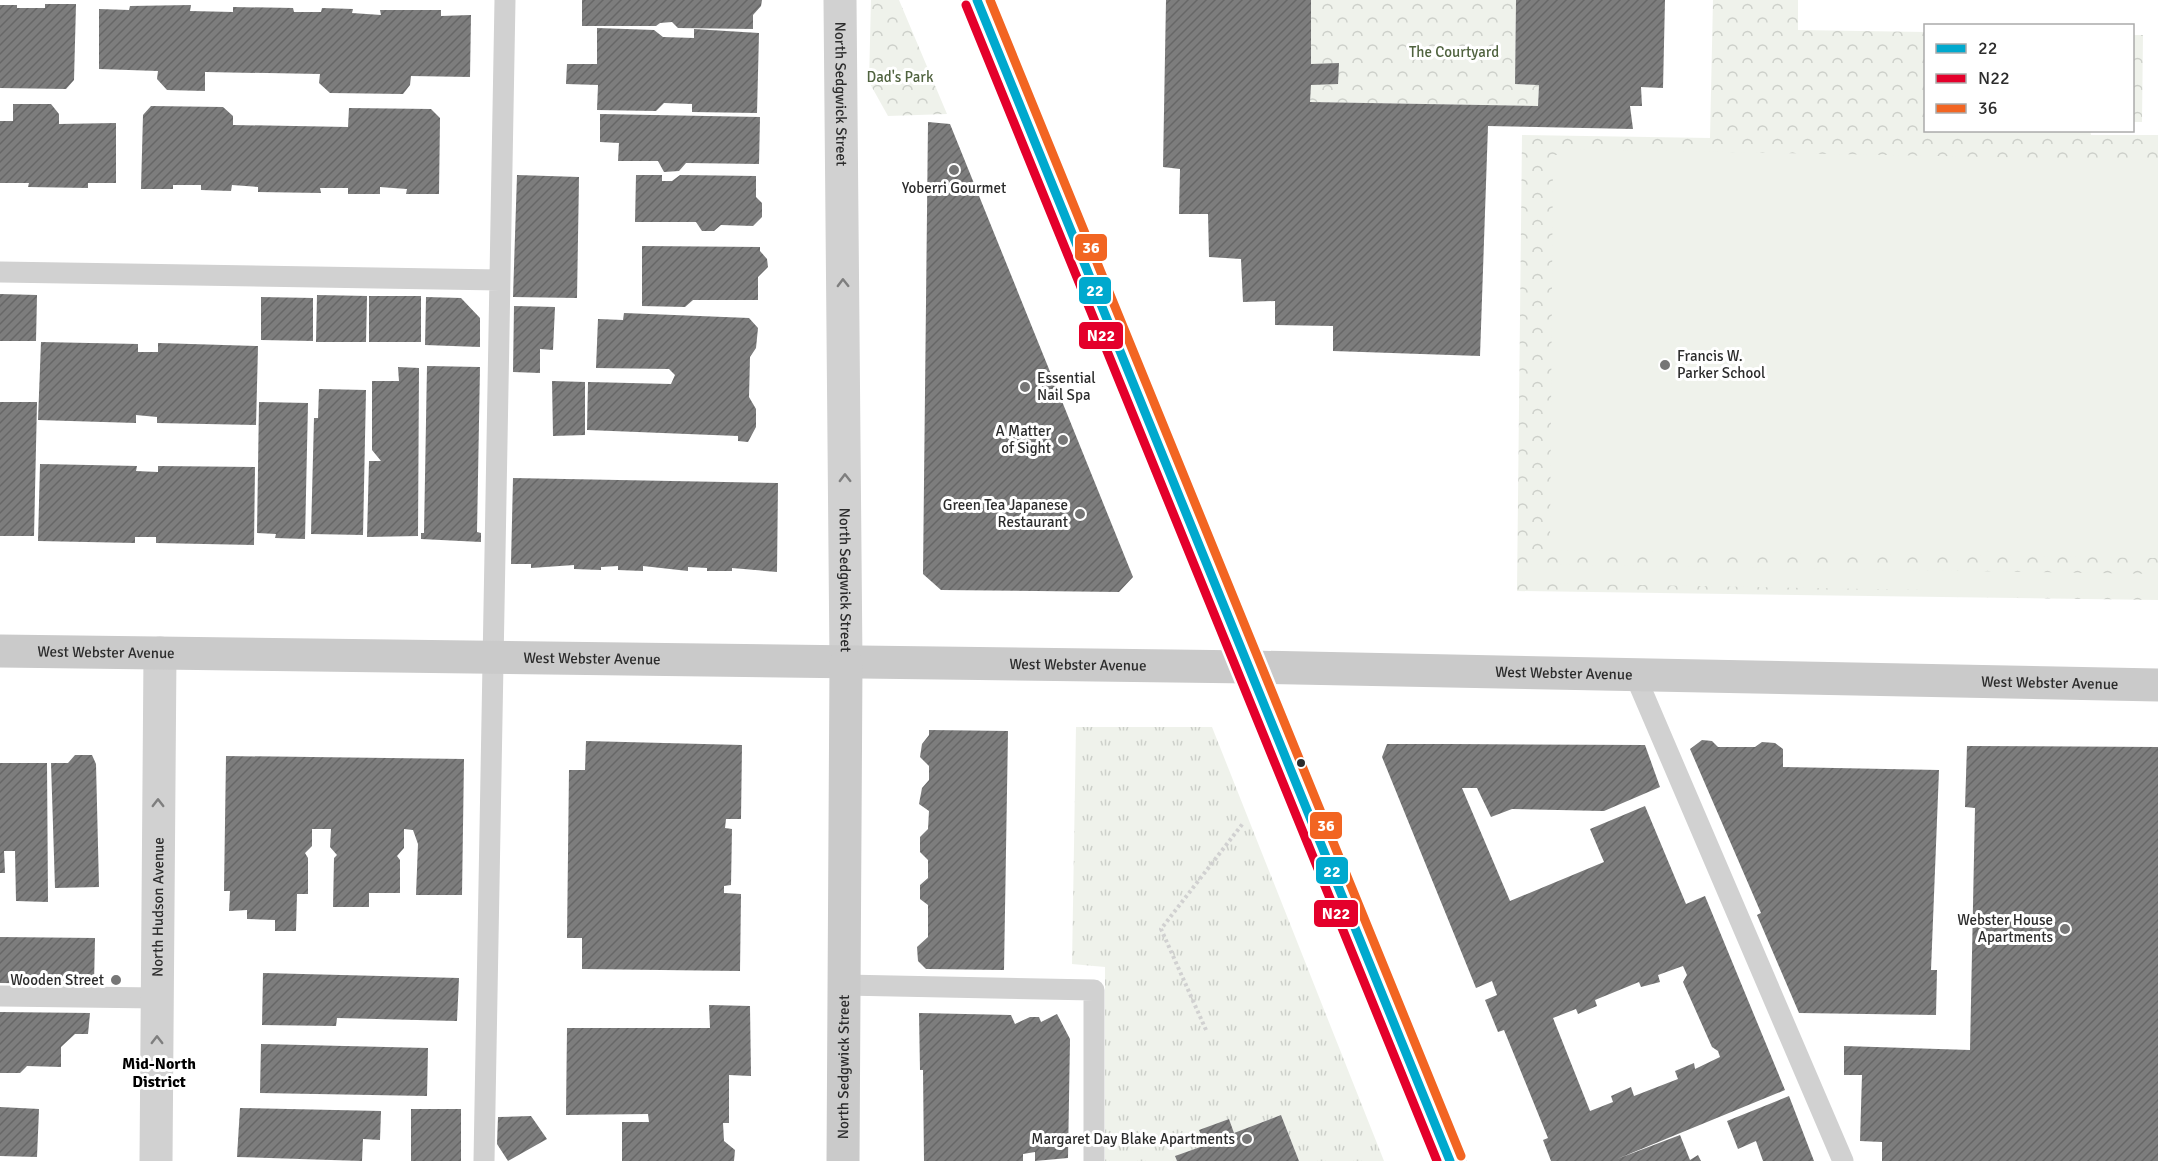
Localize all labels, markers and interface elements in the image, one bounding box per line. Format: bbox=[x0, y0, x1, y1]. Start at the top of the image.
street label: North Sedgwick Street bbox=[831, 22, 851, 166]
legend bbox=[1924, 24, 2134, 132]
text: 22 bbox=[1978, 37, 1997, 59]
park label: The Courtyard bbox=[1409, 43, 1499, 61]
text: N22 bbox=[1978, 67, 2010, 89]
park label: Dad's Park bbox=[867, 68, 934, 86]
text: 36 bbox=[1978, 97, 1997, 119]
marker: Yoberri Gourmet bbox=[947, 163, 961, 177]
place label: Yoberri Gourmet bbox=[902, 179, 1006, 197]
line badge: 36 bbox=[1074, 233, 1108, 262]
text: 36 bbox=[1082, 238, 1100, 258]
line badge: 22 bbox=[1078, 276, 1112, 305]
one-way arrow bbox=[837, 279, 849, 288]
text: 22 bbox=[1086, 281, 1104, 301]
line badge: N22 bbox=[1078, 321, 1124, 350]
text: N22 bbox=[1087, 326, 1115, 346]
place label: Francis W. Parker School bbox=[1677, 347, 1765, 382]
marker: Francis W. Parker School bbox=[1658, 358, 1672, 372]
place label: Essential Nail Spa bbox=[1037, 369, 1096, 404]
marker: Essential Nail Spa bbox=[1018, 380, 1032, 394]
place label: A Matter of Sight bbox=[996, 422, 1051, 457]
marker: A Matter of Sight bbox=[1056, 433, 1070, 447]
one-way arrow bbox=[839, 474, 851, 483]
place label: Green Tea Japanese Restaurant bbox=[943, 496, 1068, 531]
marker: Green Tea Japanese Restaurant bbox=[1073, 507, 1087, 521]
street label: North Sedgwick Street bbox=[836, 508, 855, 652]
street label: West Webster Avenue bbox=[37, 642, 175, 662]
street label: West Webster Avenue bbox=[523, 649, 661, 668]
street label: West Webster Avenue bbox=[1009, 655, 1147, 675]
street label: West Webster Avenue bbox=[1495, 663, 1633, 684]
street label: West Webster Avenue bbox=[1981, 672, 2119, 693]
unlabelled marker bbox=[1295, 757, 1307, 769]
one-way arrow bbox=[152, 798, 164, 807]
line badge: 36 bbox=[1309, 811, 1343, 840]
text: 36 bbox=[1317, 816, 1335, 836]
street label: North Hudson Avenue bbox=[148, 837, 168, 977]
line badge: 22 bbox=[1315, 856, 1349, 885]
text: 22 bbox=[1323, 862, 1341, 882]
line badge: N22 bbox=[1313, 899, 1359, 928]
text: N22 bbox=[1322, 904, 1350, 924]
place label: Webster House Apartments bbox=[1957, 911, 2053, 946]
marker: Webster House Apartments bbox=[2058, 922, 2072, 936]
place label: Wooden Street bbox=[10, 971, 104, 989]
marker: Wooden Street bbox=[109, 973, 123, 987]
street label: North Sedgwick Street bbox=[834, 995, 853, 1139]
one-way arrow bbox=[151, 1035, 163, 1044]
district label: Mid-North District bbox=[122, 1054, 196, 1092]
place label: Margaret Day Blake Apartments bbox=[1031, 1130, 1235, 1148]
marker: Margaret Day Blake Apartments bbox=[1240, 1132, 1254, 1146]

